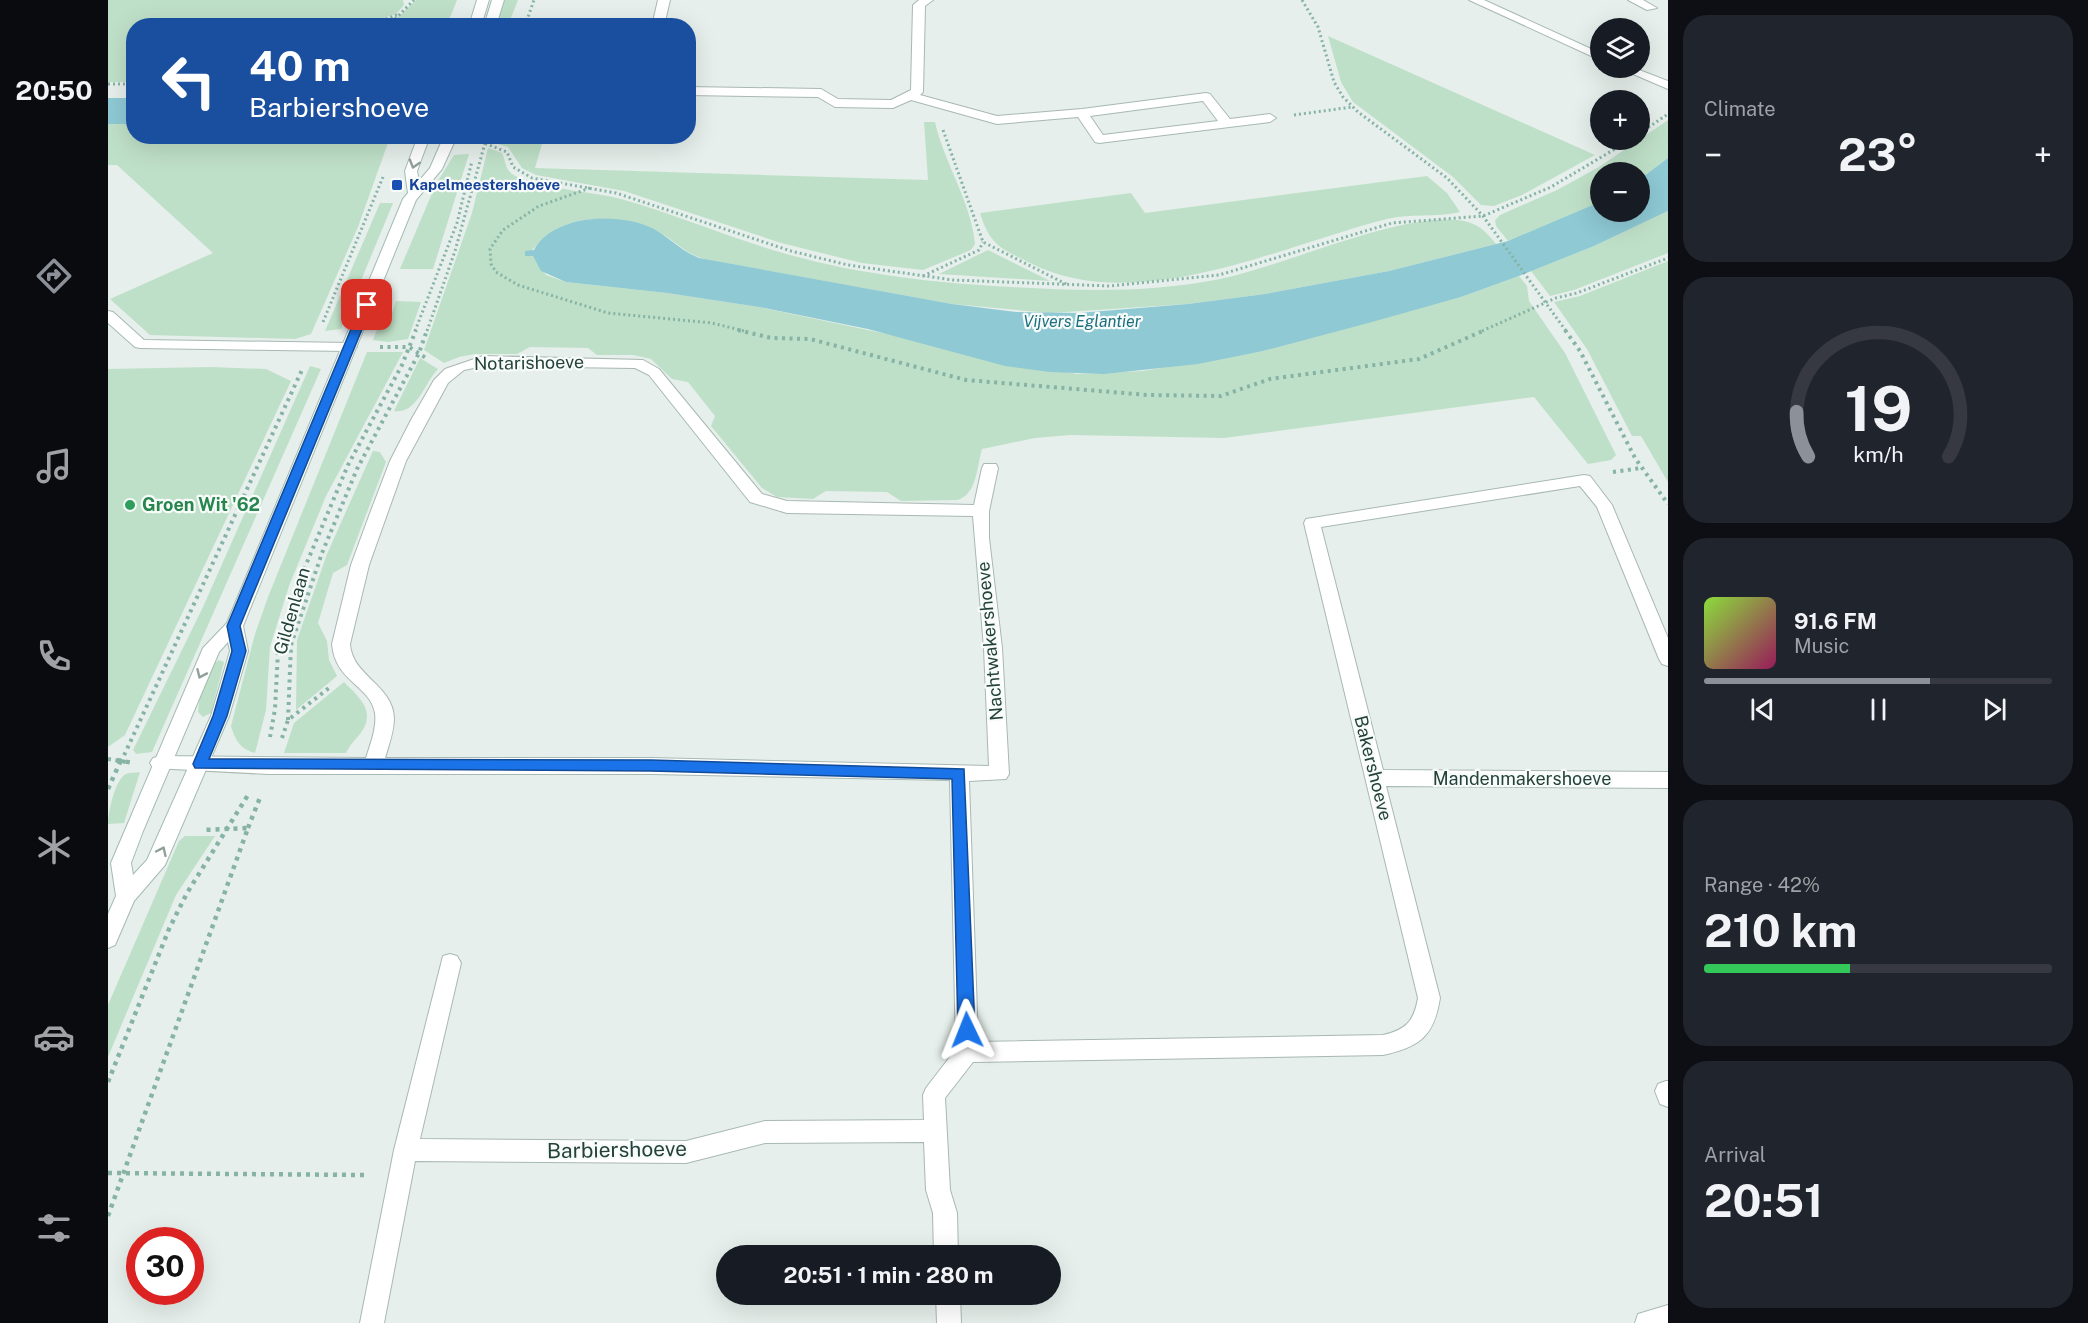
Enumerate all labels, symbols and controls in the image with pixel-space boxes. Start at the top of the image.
map controls [1590,18,1650,222]
button: layers [1590,18,1650,78]
text: 40 m [249,41,351,90]
icon: left [150,42,228,120]
text: 20:50 [15,74,93,106]
button: + [1590,90,1650,150]
text: Barbiershoeve [249,91,429,123]
text: Climate [1704,97,1776,121]
text: 23° [1838,128,1918,181]
text: − [1704,136,1722,174]
text: + [2034,136,2052,174]
one-way arrow [409,158,421,168]
button: − [1590,162,1650,222]
place label: Kapelmeestershoeve [409,176,560,193]
marker: Kapelmeestershoeve [390,178,404,192]
icon: directions [33,255,75,297]
pin [341,279,392,330]
icon: arrive [350,288,383,321]
water label: Vijvers Eglantier [1023,312,1142,331]
street label: Notarishoeve [474,351,584,374]
text: 19 [1844,372,1912,445]
text: km/h [1853,442,1903,467]
icon: music [33,445,75,487]
place label: Groen Wit '62 [142,494,260,515]
marker: Groen Wit '62 [123,498,137,512]
street label: Nachtwakershoeve [972,561,1007,721]
street label: Gildenlaan [269,565,314,657]
text: 91.6 FM [1794,608,1877,634]
text: Music [1794,634,1849,658]
icon: phone [33,635,75,677]
one-way arrow [196,667,208,678]
icon: previous [1746,693,1779,726]
icon: pause [1862,693,1895,726]
icon: next [1978,693,2011,726]
street label: Bakershoeve [1350,713,1397,823]
street label: Mandenmakershoeve [1433,768,1611,789]
icon: climate [33,826,75,868]
one-way arrow [154,846,166,857]
text: Range · 42% [1704,873,1820,897]
text: 210 km [1704,904,1857,957]
position arrow [935,998,999,1062]
icon: car [33,1016,75,1058]
street label: Barbiershoeve [547,1136,687,1163]
text: Arrival [1704,1143,1766,1167]
text: 20:51 [1704,1174,1823,1227]
icon: filters [33,1207,75,1249]
speed limit sign: 30 [126,1227,204,1305]
text: 20:51 · 1 min · 280 m [783,1262,994,1288]

